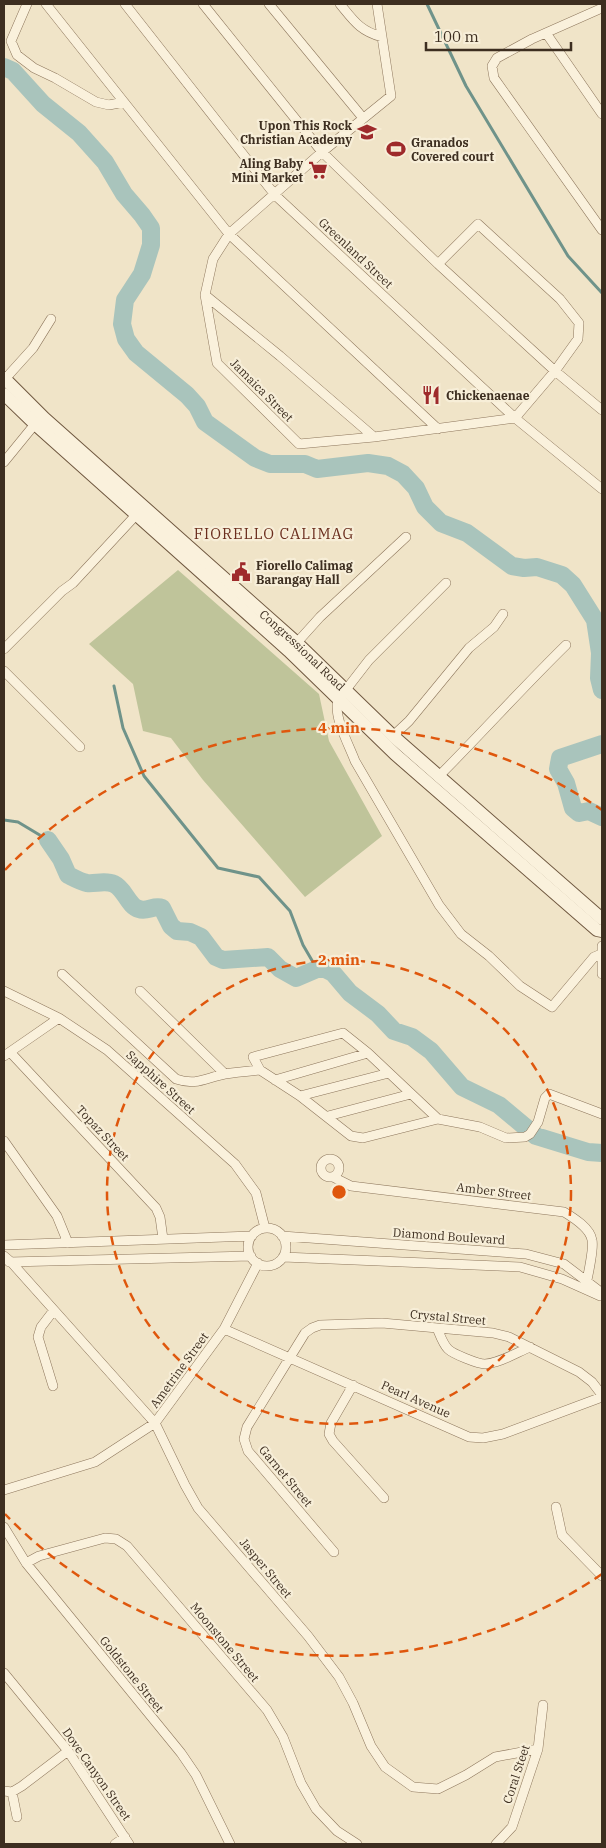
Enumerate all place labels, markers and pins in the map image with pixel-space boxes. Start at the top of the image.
place label: Upon This Rock Christian Academy [240,118,353,147]
school or university icon: Upon This Rock Christian Academy [356,121,378,143]
place label: Granados Covered court [411,135,494,164]
sports icon: Granados Covered court [385,138,407,160]
place label: Aling Baby Mini Market [231,156,304,185]
supermarket icon: Aling Baby Mini Market [307,159,329,181]
restaurant icon: Chickenaenae [420,384,442,406]
place label: Chickenaenae [446,388,530,403]
place label: Fiorello Calimag Barangay Hall [256,558,353,587]
public building icon: Fiorello Calimag Barangay Hall [230,561,252,583]
centre of rings [330,1183,348,1201]

